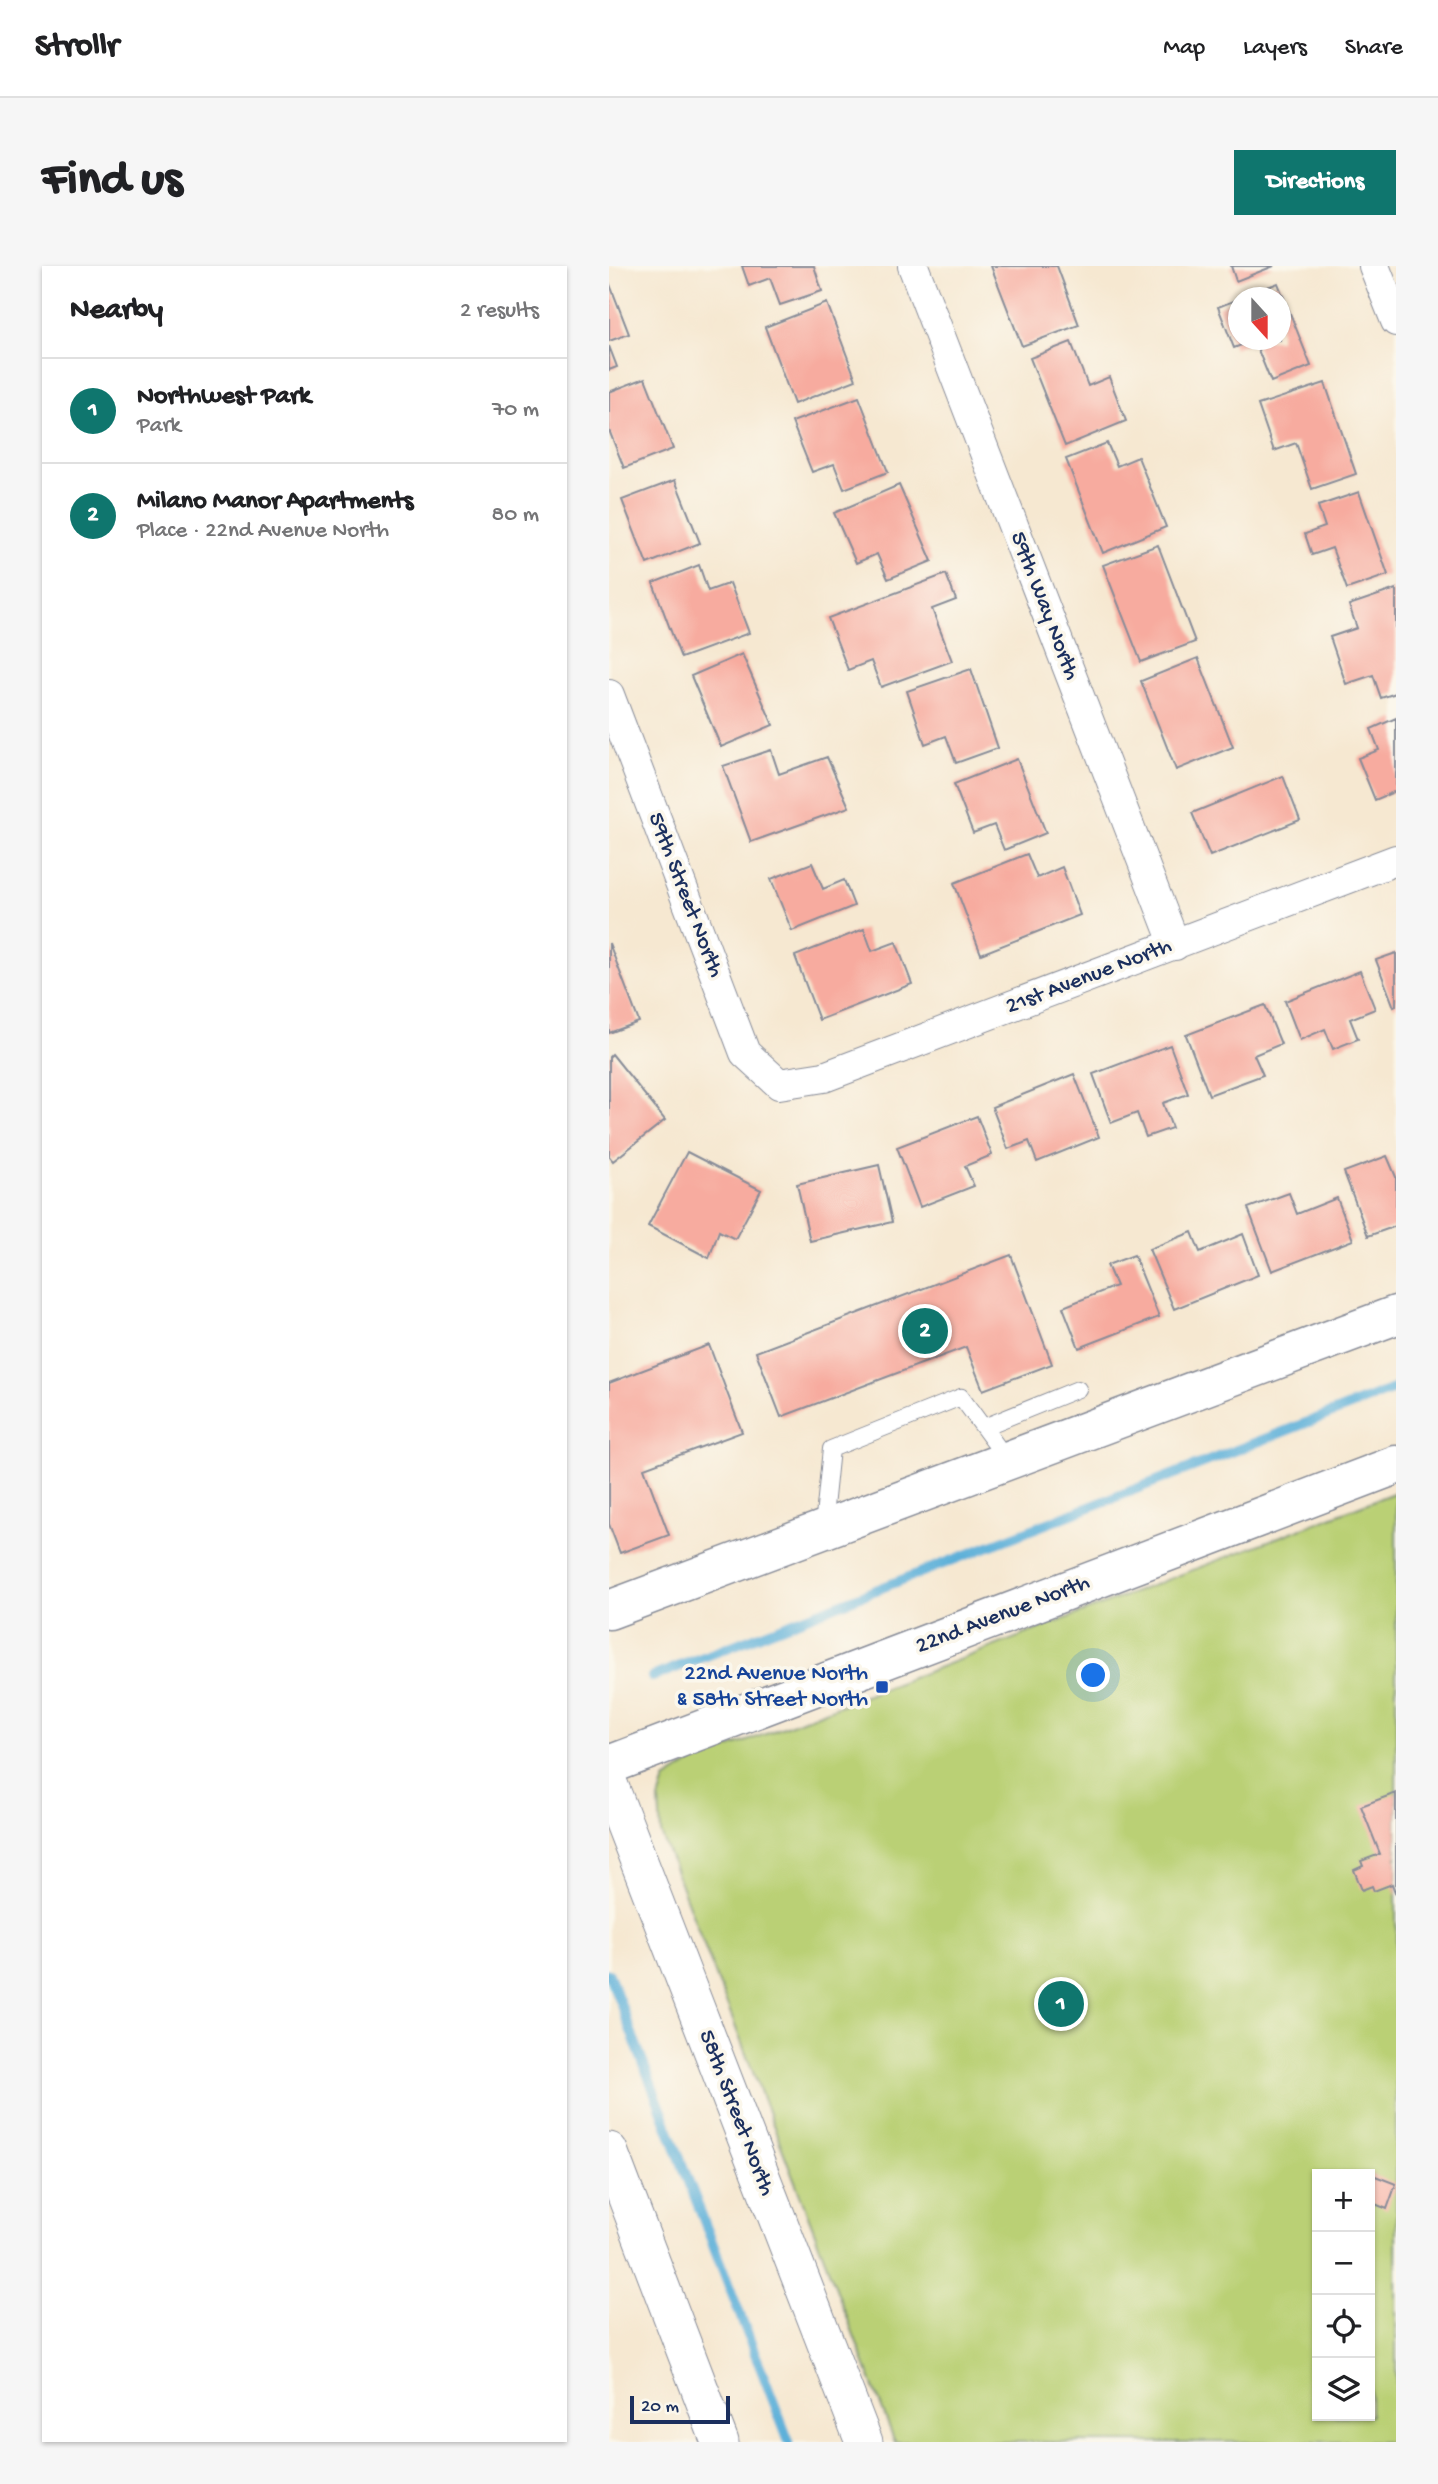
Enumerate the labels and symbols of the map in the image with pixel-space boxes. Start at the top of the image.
north arrow [1228,287,1291,350]
street label: 59th Way North [1003,528,1085,684]
street label: 59th Street North [641,809,729,981]
street label: 21st Avenue North [1002,933,1176,1021]
pin: 2 [902,1305,948,1357]
street label: 22nd Avenue North [912,1569,1094,1661]
your location [1076,1658,1110,1692]
place label: 22nd Avenue North & 58th Street North [676,1661,868,1714]
marker: 22nd Avenue North & 58th Street North [874,1679,890,1695]
pin: 1 [1038,1978,1084,2030]
street label: 58th Street North [692,2026,780,2200]
scale bar [630,2393,730,2425]

